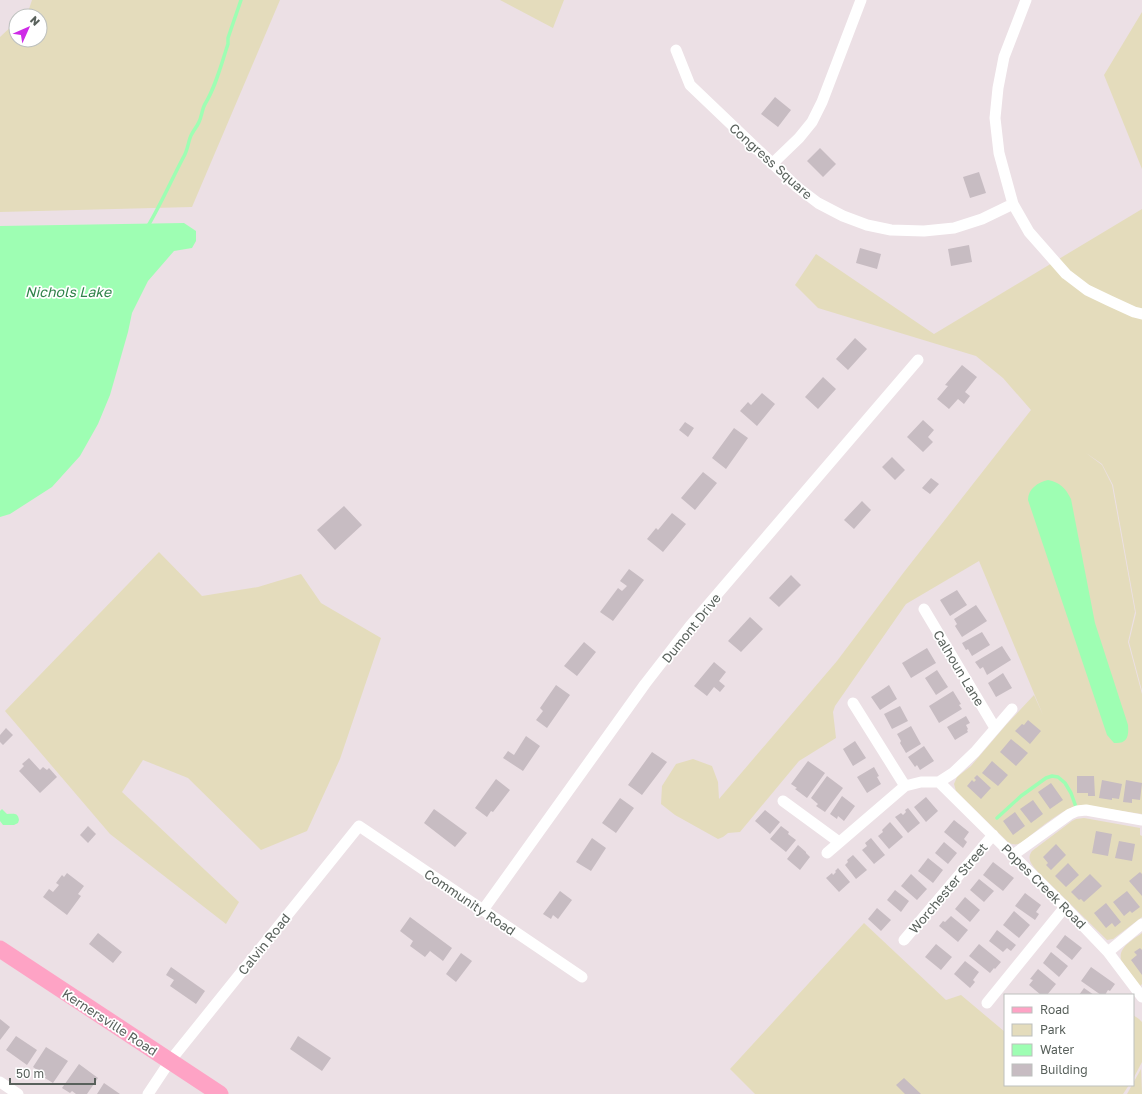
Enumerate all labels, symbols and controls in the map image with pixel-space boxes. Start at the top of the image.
north arrow [8,8,48,48]
text: N [28,13,43,28]
street label: Congress Square [726,120,816,202]
water label: Nichols Lake [25,283,112,300]
street label: Dumont Drive [658,590,724,666]
street label: Calhoun Lane [930,627,988,709]
street label: Worchester Street [905,839,991,937]
street label: Popes Creek Road [998,840,1090,932]
street label: Community Road [421,865,519,939]
street label: Calvin Road [235,910,293,978]
street label: Kernersville Road [59,985,161,1059]
legend [1004,994,1134,1086]
text: Road [1040,1002,1069,1017]
text: Park [1040,1022,1066,1037]
text: Water [1040,1042,1074,1057]
scale bar [10,1060,95,1086]
text: Building [1040,1062,1088,1077]
text: 50 m [16,1066,44,1081]

